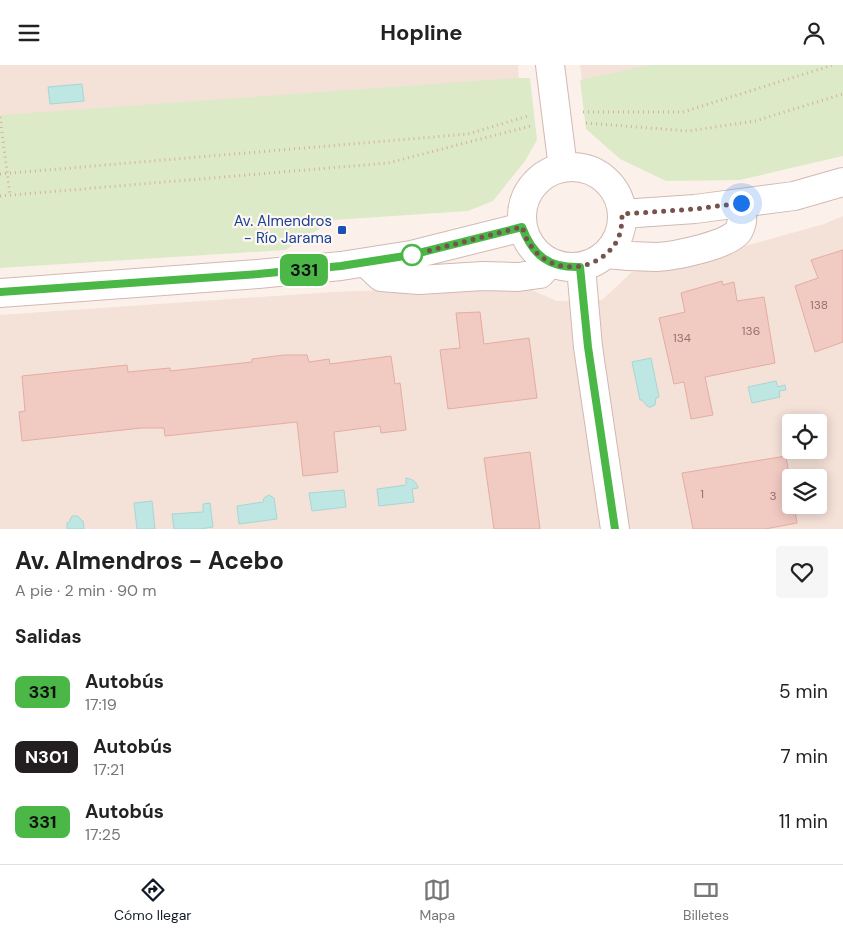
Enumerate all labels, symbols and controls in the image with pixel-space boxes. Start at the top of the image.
text: Hopline [380,18,463,47]
icon: menu [15,19,43,47]
icon: person [800,19,828,47]
your location [729,191,754,216]
place label: Av. Almendros - Río Jarama [234,211,332,248]
marker: Av. Almendros - Río Jarama [336,224,348,236]
unlabelled marker [401,244,423,266]
line badge: 331 [275,254,333,286]
text: 331 [290,258,318,282]
house number: 138 [810,297,828,313]
house number: 136 [742,323,760,339]
house number: 134 [673,330,691,346]
map controls [782,414,827,514]
button: locate [782,414,827,459]
button: layers [782,469,827,514]
house number: 1 [700,486,704,502]
house number: 3 [769,488,777,504]
text: Av. Almendros - Acebo [15,545,284,576]
button: heart [776,546,828,598]
text: A pie · 2 min · 90 m [15,580,156,601]
text: Salidas [15,624,82,649]
text: Autobús [85,669,164,694]
text: 5 min [779,679,828,704]
text: 331 [28,680,57,704]
text: 17:19 [85,694,117,715]
text: Autobús [93,734,172,759]
text: 7 min [780,744,828,769]
text: N301 [25,745,68,769]
text: 17:21 [93,759,124,780]
text: Autobús [85,799,164,824]
text: 11 min [779,809,828,834]
text: 331 [28,810,57,834]
text: 17:25 [85,824,121,845]
tab: Cómo llegar [114,876,192,924]
tab: Mapa [419,876,455,924]
tab: Billetes [683,876,729,924]

